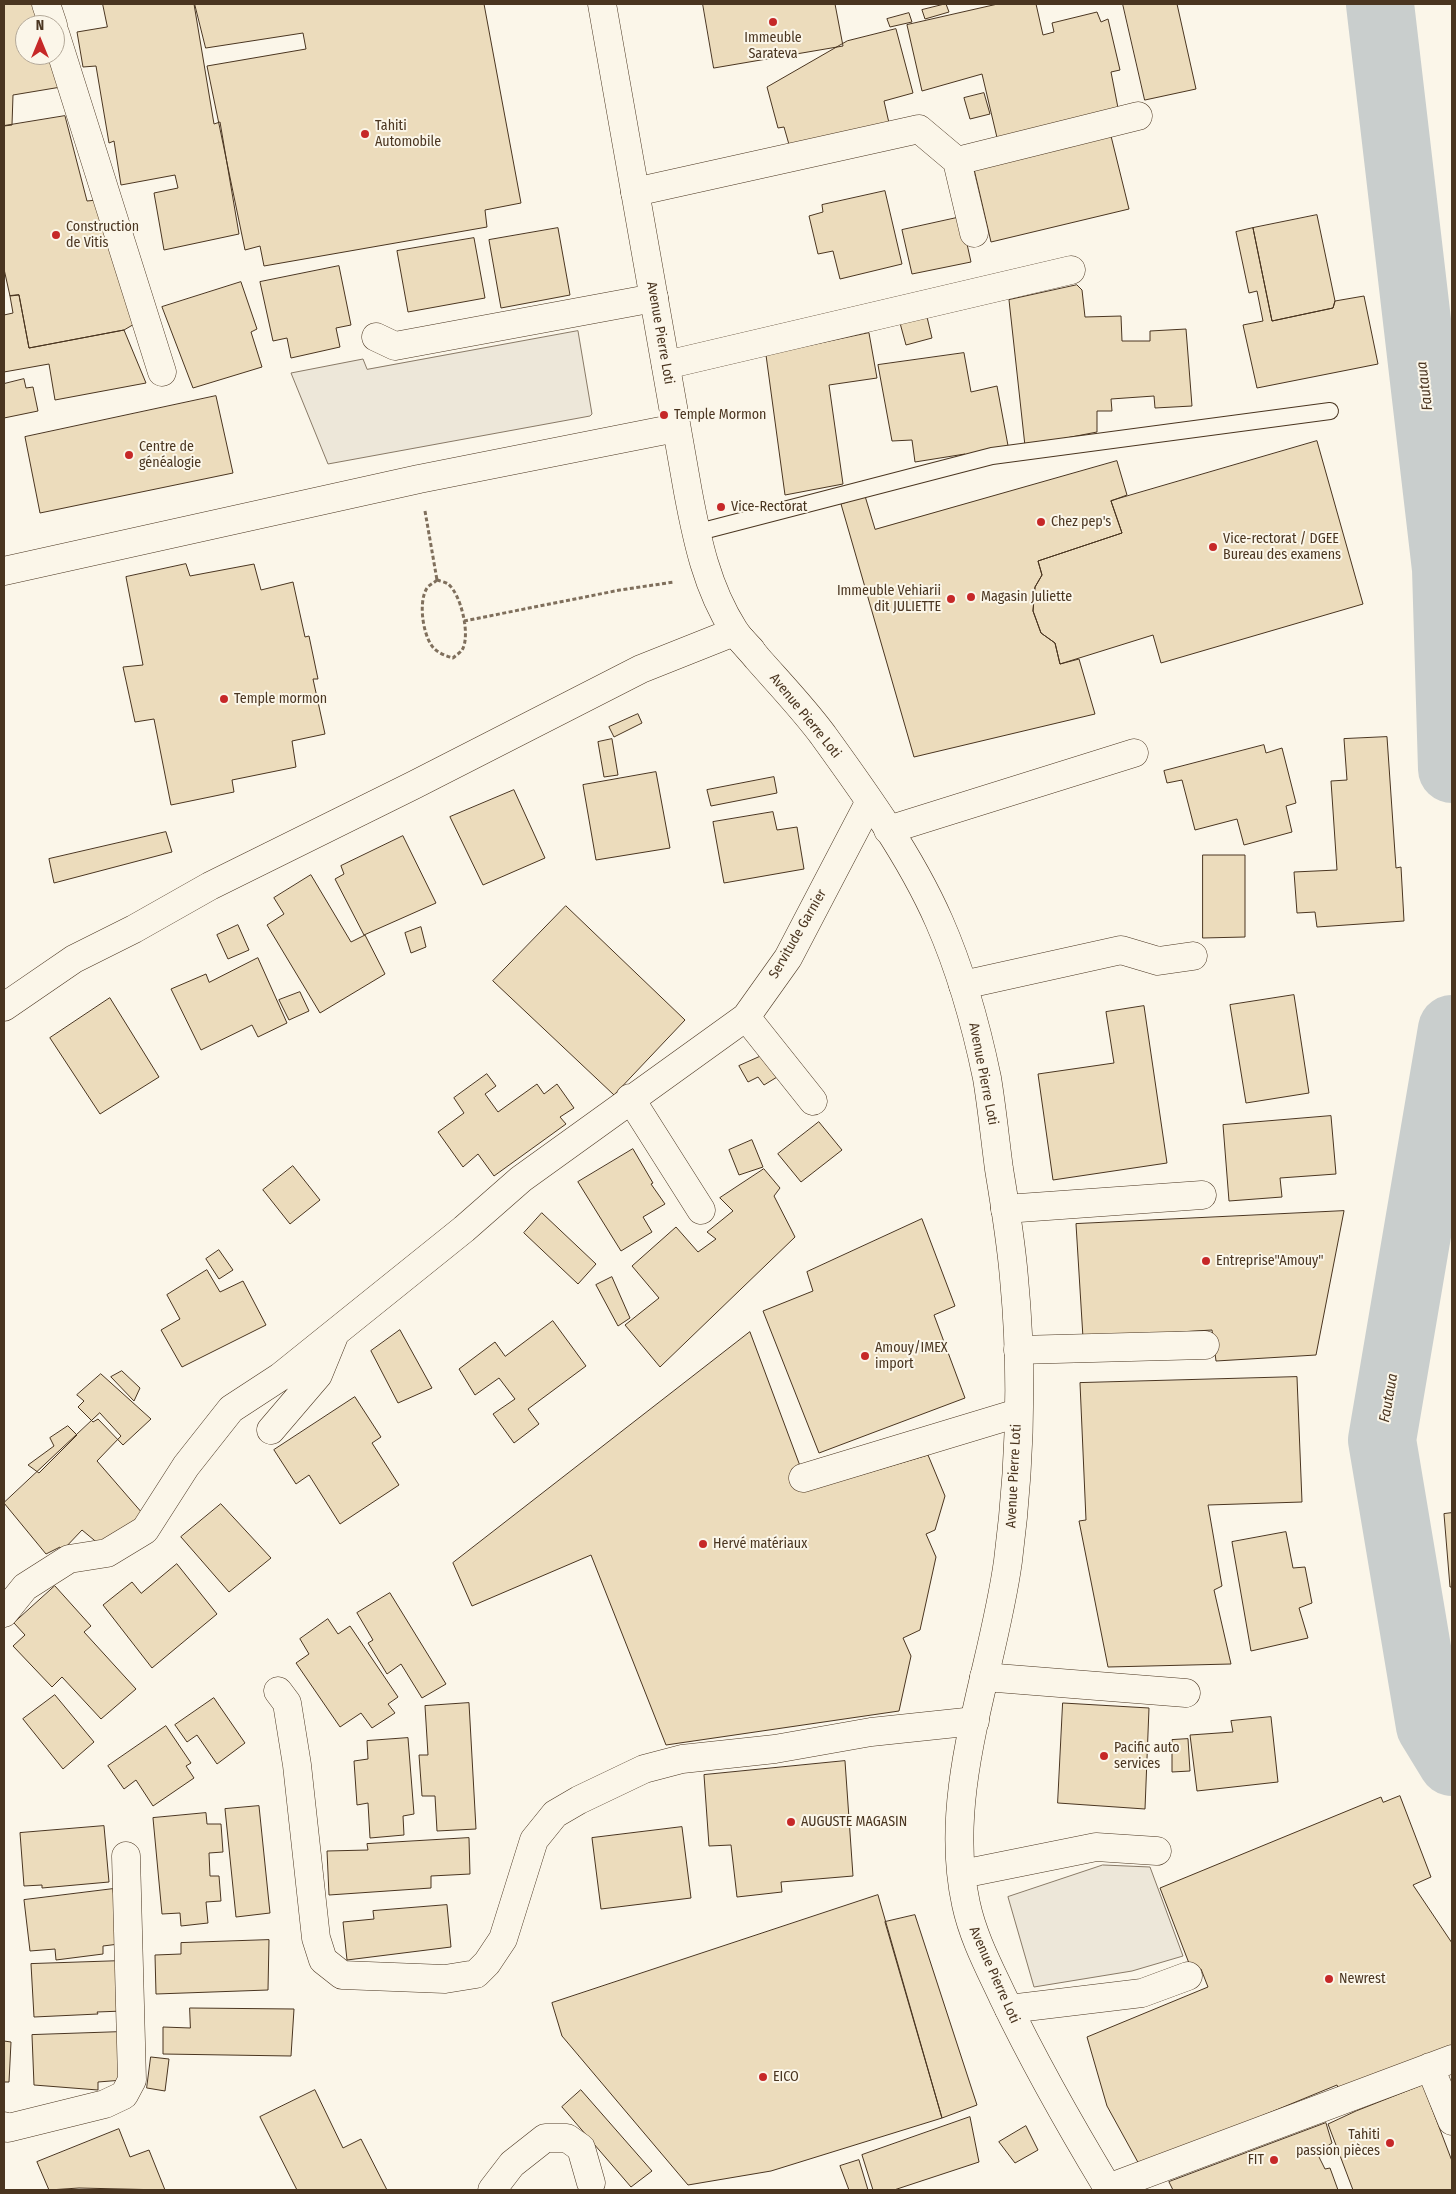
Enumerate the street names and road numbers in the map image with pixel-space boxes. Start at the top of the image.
street label: Avenue Pierre Loti [643,280,677,386]
street label: Avenue Pierre Loti [766,670,844,762]
street label: Servitude Garnier [766,886,830,982]
street label: Avenue Pierre Loti [965,1021,1001,1127]
street label: Avenue Pierre Loti [1003,1424,1025,1528]
street label: Avenue Pierre Loti [965,1924,1023,2026]

